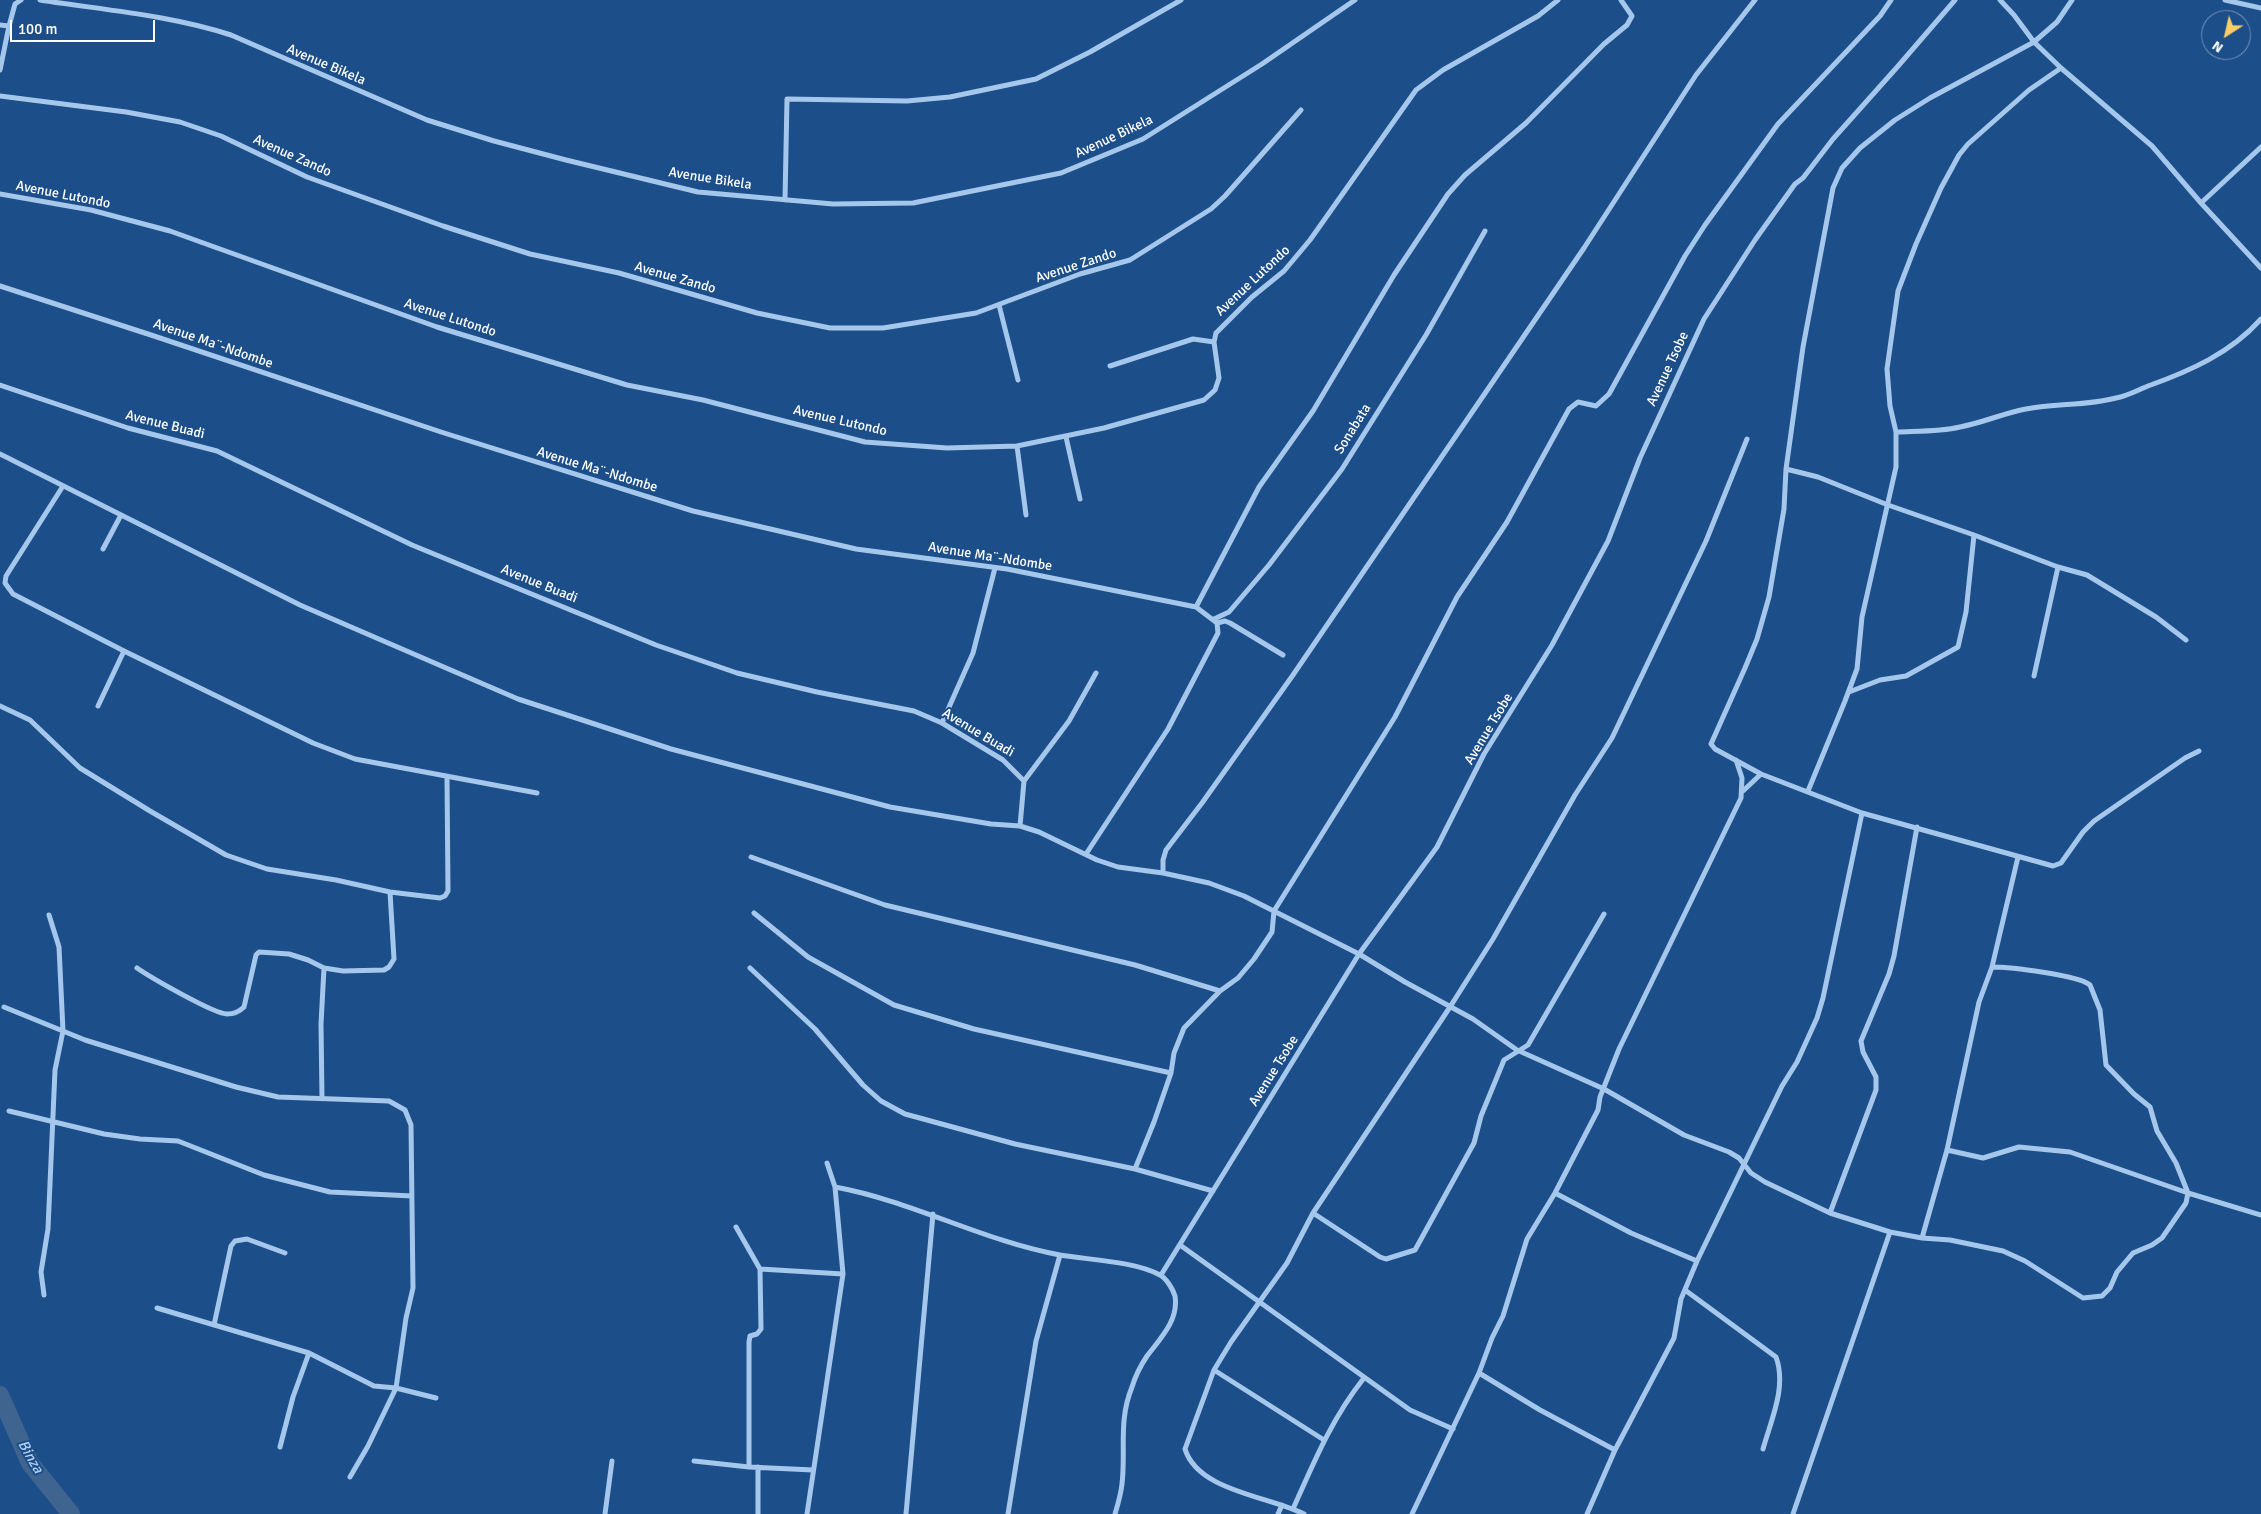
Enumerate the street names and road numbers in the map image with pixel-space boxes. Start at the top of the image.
street label: Avenue Bikela [284,41,368,89]
street label: Avenue Bikela [1072,112,1156,162]
street label: Avenue Zando [250,131,334,181]
street label: Avenue Bikela [667,164,753,194]
street label: Avenue Lutondo [14,178,112,212]
street label: Avenue Lutondo [1212,242,1294,320]
street label: Avenue Zando [1033,245,1119,287]
street label: Avenue Zando [632,258,718,298]
street label: Avenue Lutondo [402,295,498,341]
street label: Avenue Ma¨-Ndombe [151,316,275,372]
street label: Avenue Tsobe [1643,329,1693,409]
street label: Sonabata [1331,401,1375,457]
street label: Avenue Lutondo [791,402,889,440]
street label: Avenue Buadi [124,407,206,443]
street label: Avenue Ma¨-Ndombe [535,444,659,496]
street label: Avenue Ma¨-Ndombe [927,539,1053,575]
street label: Avenue Buadi [498,561,580,607]
street label: Avenue Tsobe [1461,690,1517,768]
street label: Avenue Buadi [939,705,1017,761]
street label: Avenue Tsobe [1246,1032,1302,1110]

